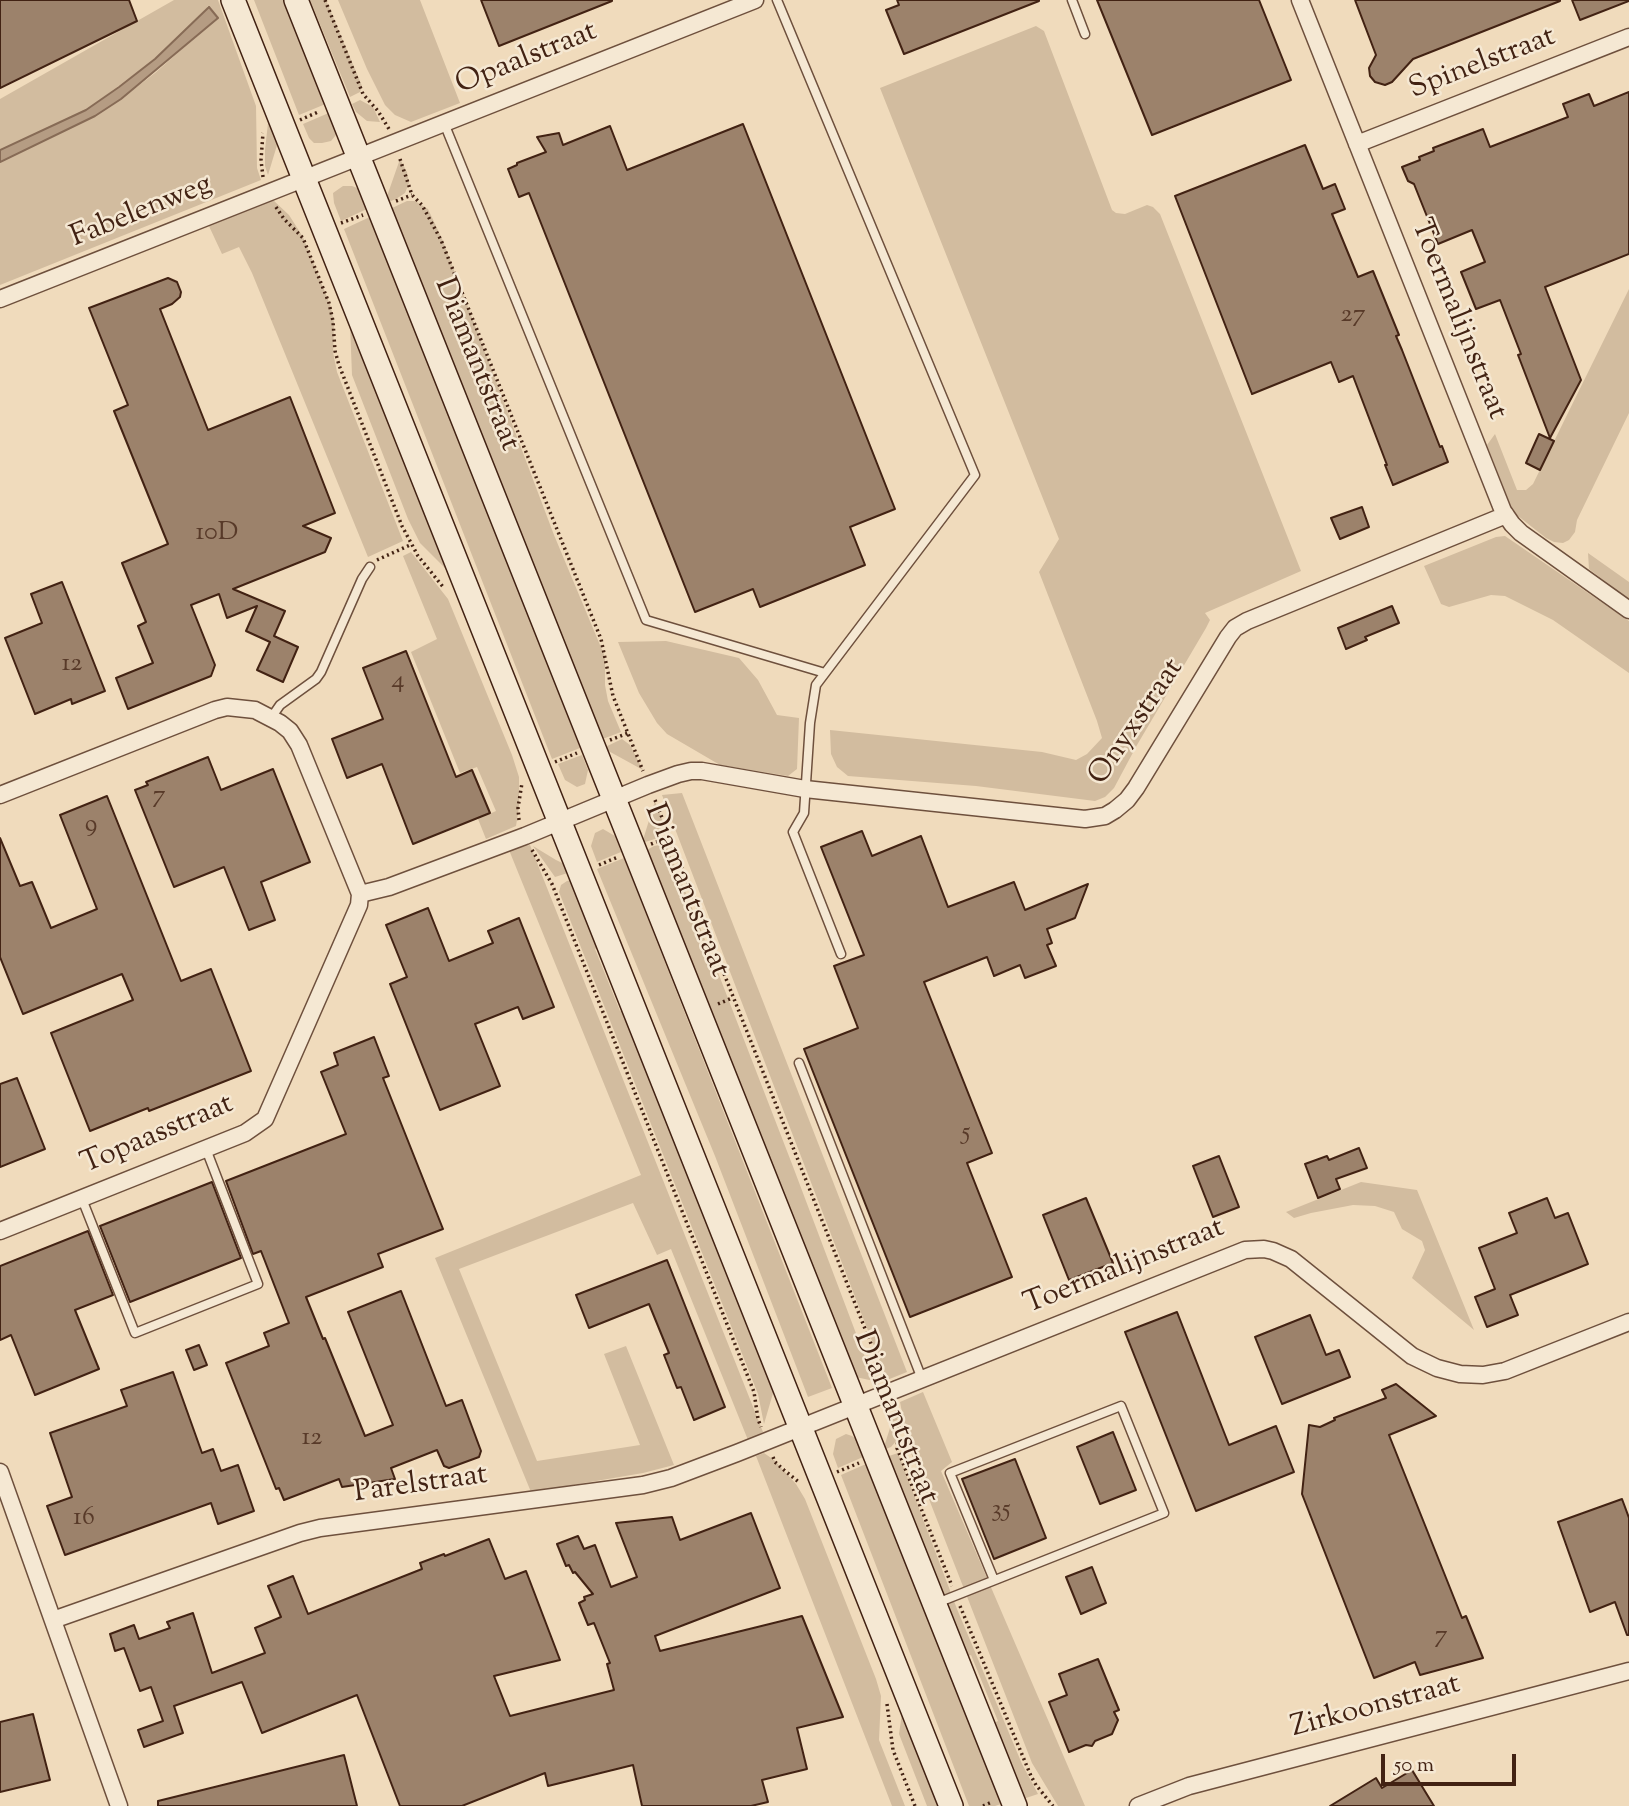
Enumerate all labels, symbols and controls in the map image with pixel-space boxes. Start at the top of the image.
street label: Opaalstraat [451,15,603,105]
street label: Spinelstraat [1405,21,1561,109]
street label: Fabelenweg [66,168,218,258]
street label: Toermalijnstraat [1400,215,1514,425]
street label: Diamantstraat [424,273,526,457]
house number: 27 [1340,301,1366,333]
house number: 10D [196,519,238,551]
house number: 12 [61,650,83,682]
street label: Onyxstraat [1083,653,1193,793]
house number: 4 [391,667,405,699]
house number: 7 [152,782,166,814]
street label: Diamantstraat [634,799,736,983]
house number: 9 [85,811,97,843]
street label: Topaasstraat [77,1088,239,1184]
house number: 5 [962,1119,970,1151]
street label: Toermalijnstraat [1020,1211,1230,1325]
street label: Diamantstraat [843,1326,945,1510]
house number: 12 [301,1424,323,1456]
street label: Parelstraat [352,1459,490,1513]
house number: 35 [991,1496,1011,1528]
house number: 16 [73,1504,95,1536]
house number: 7 [1434,1622,1448,1654]
street label: Zirkoonstraat [1287,1668,1465,1748]
scale bar [1384,1740,1519,1784]
text: 50 m [1394,1751,1434,1781]

